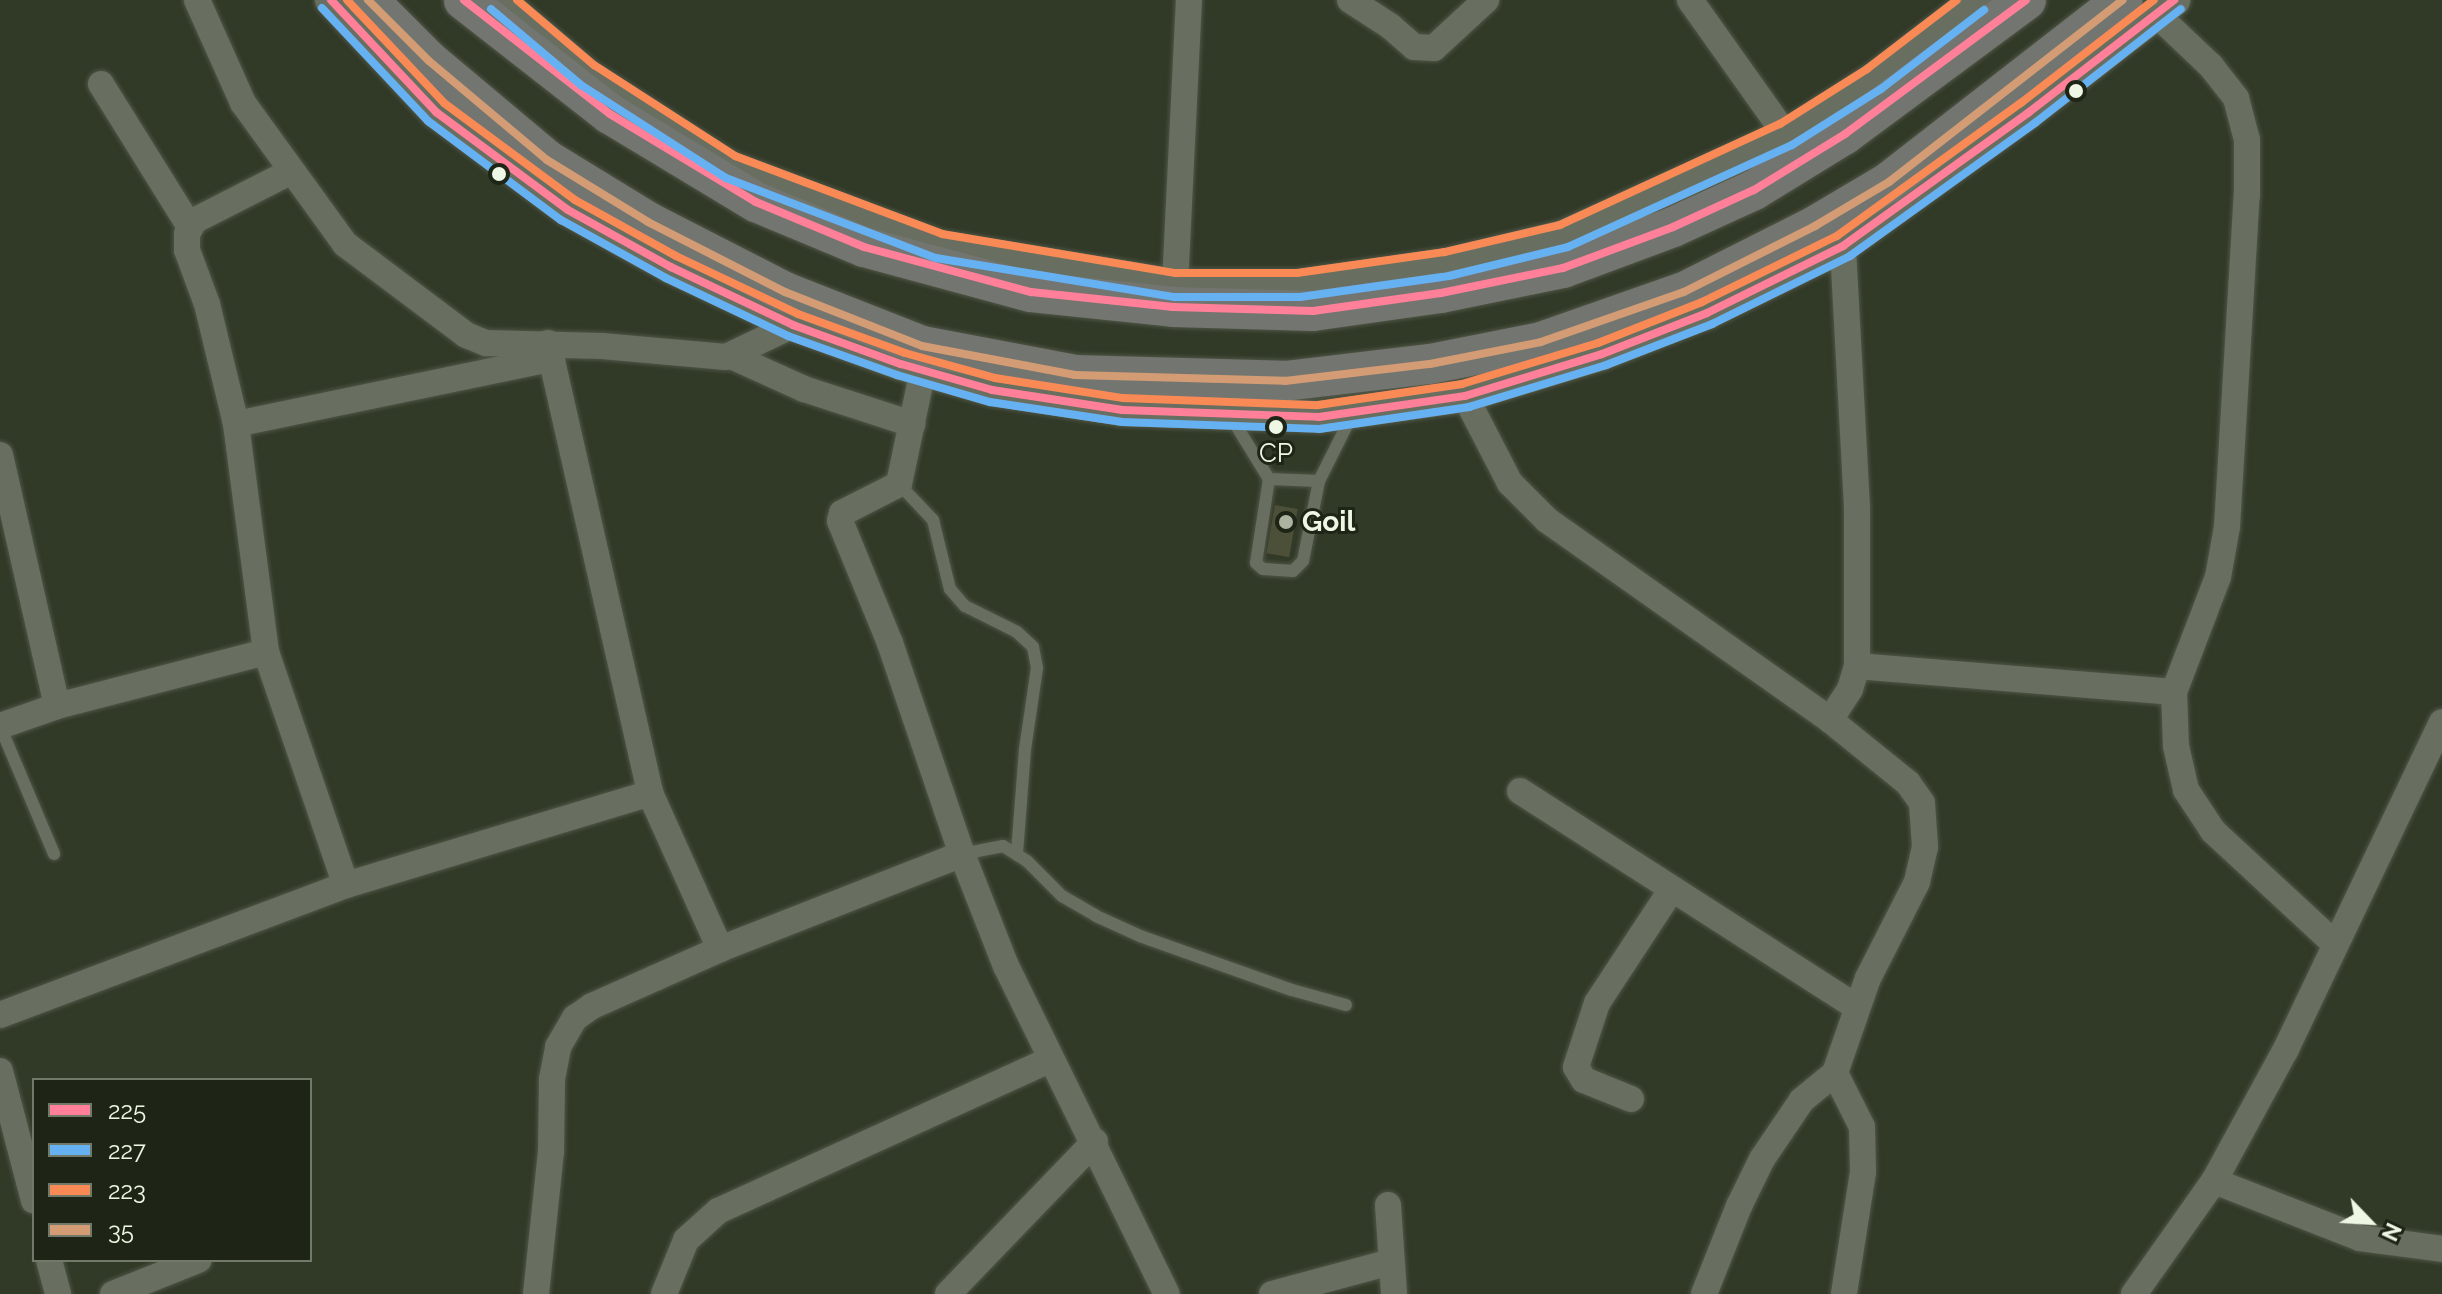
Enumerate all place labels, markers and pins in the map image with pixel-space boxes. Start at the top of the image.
unlabelled marker [2068,83,2084,99]
unlabelled marker [491,166,507,182]
marker: CP [1268,419,1284,435]
place label: CP [1259,438,1293,470]
place label: Goil [1302,505,1355,539]
marker: Goil [1277,513,1295,531]

